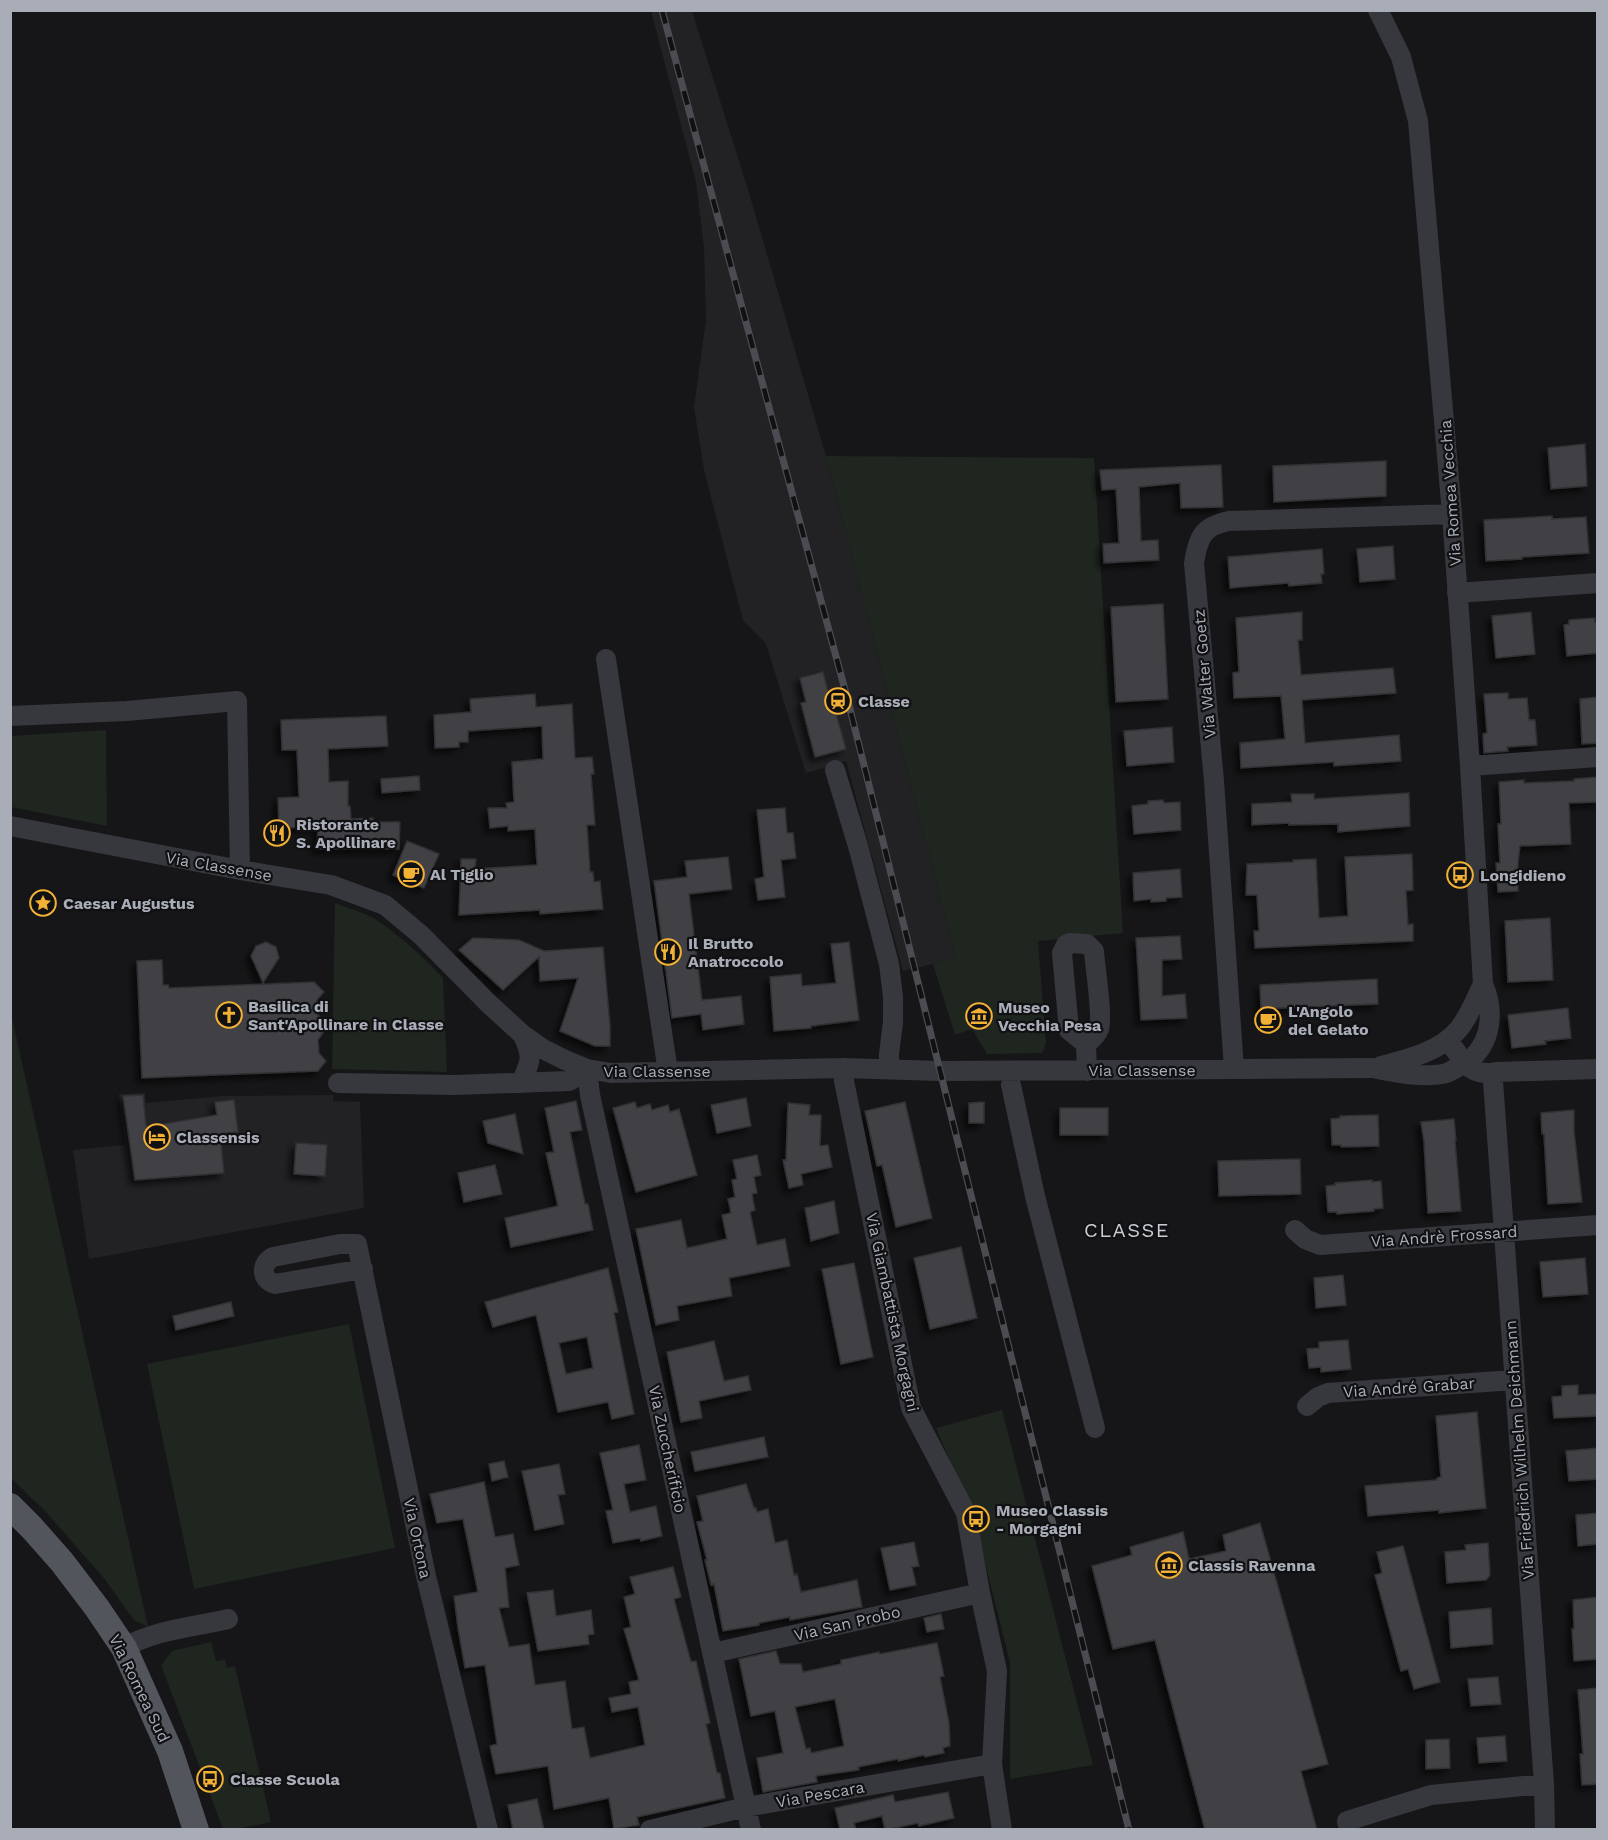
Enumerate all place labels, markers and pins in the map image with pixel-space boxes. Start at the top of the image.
station icon: Classe [823,686,853,716]
place label: Classe [858,692,910,711]
place label: Ristorante S. Apollinare [296,815,396,852]
restaurant icon: Ristorante S. Apollinare [262,818,292,848]
cafe icon: Al Tiglio [396,859,426,889]
bus stop icon: Longidieno [1445,860,1475,890]
place label: Al Tiglio [430,865,494,884]
place label: Longidieno [1480,866,1567,885]
place icon: Caesar Augustus [28,888,58,918]
place label: Caesar Augustus [63,894,195,913]
place label: Il Brutto Anatroccolo [688,934,784,971]
restaurant icon: Il Brutto Anatroccolo [653,937,683,967]
place label: Basilica di Sant'Apollinare in Classe [248,997,444,1034]
place label: Museo Vecchia Pesa [998,998,1102,1035]
church icon: Basilica di Sant'Apollinare in Classe [214,1000,244,1030]
museum icon: Museo Vecchia Pesa [964,1001,994,1031]
place label: L'Angolo del Gelato [1288,1002,1369,1039]
cafe icon: L'Angolo del Gelato [1253,1005,1283,1035]
hotel icon: Classensis [142,1122,172,1152]
place label: Classensis [176,1128,260,1147]
place label: Museo Classis - Morgagni [996,1501,1109,1538]
bus stop icon: Museo Classis - Morgagni [961,1504,991,1534]
museum icon: Classis Ravenna [1154,1550,1184,1580]
place label: Classis Ravenna [1188,1556,1316,1575]
bus stop icon: Classe Scuola [195,1764,225,1794]
place label: Classe Scuola [230,1770,341,1789]

